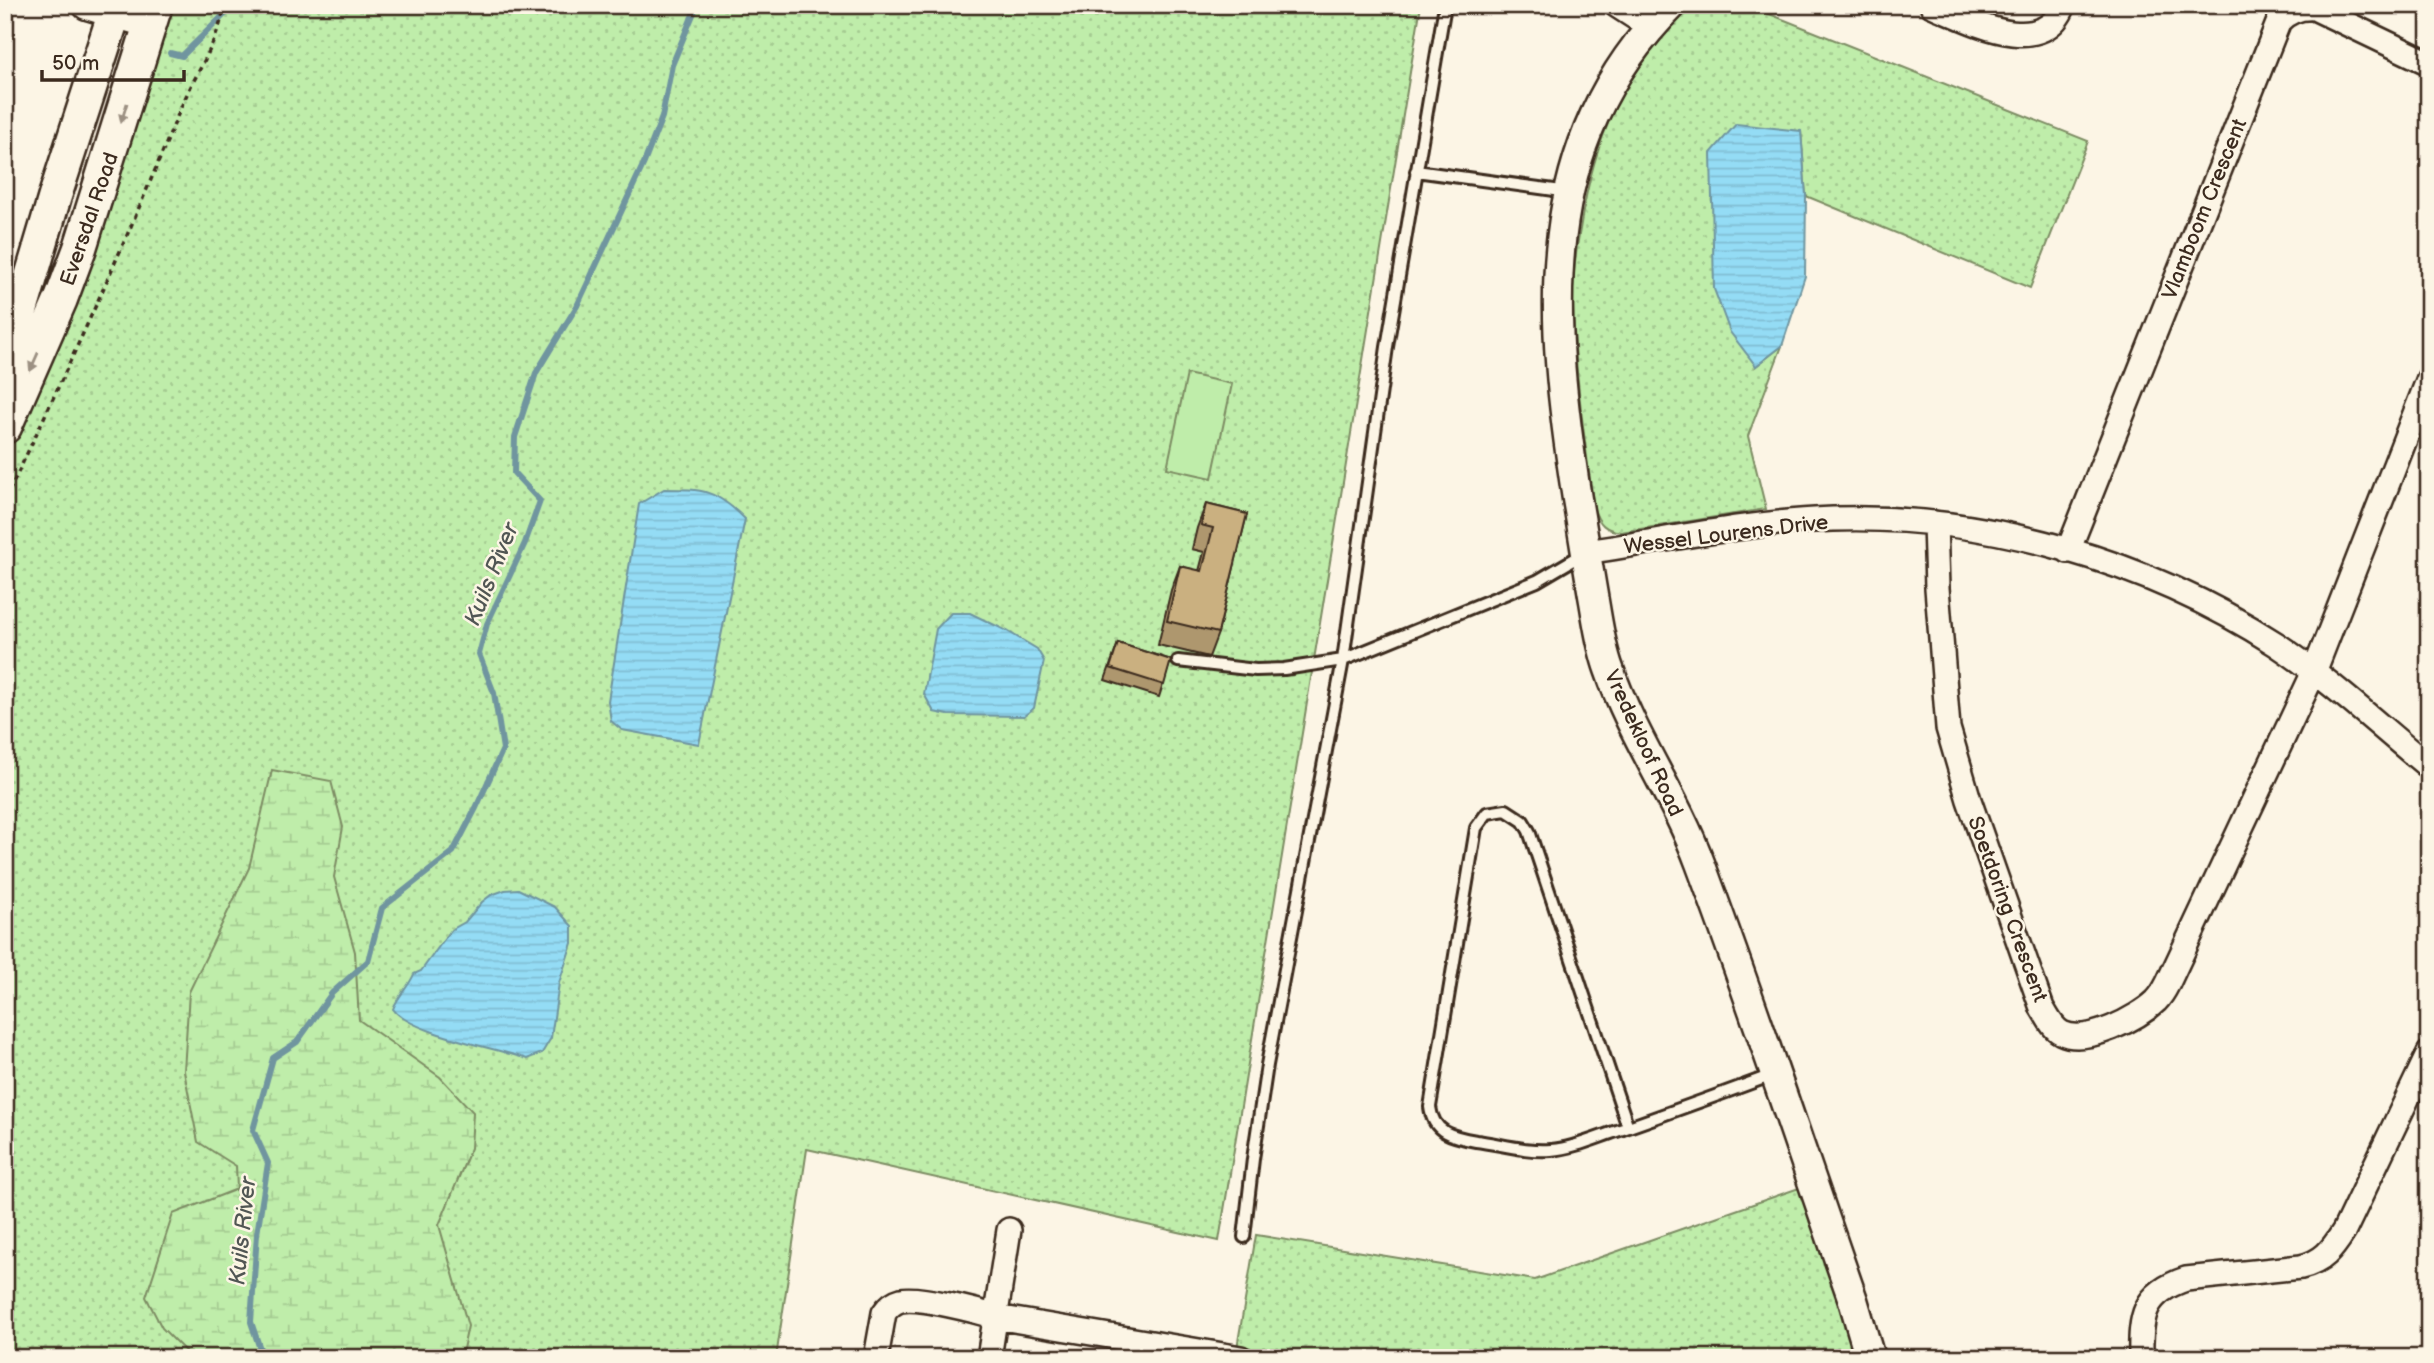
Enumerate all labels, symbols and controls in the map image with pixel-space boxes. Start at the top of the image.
scale bar [42,38,184,82]
text: 50 m [52,51,99,76]
one-way arrow [118,103,128,124]
street label: Vlamboom Crescent [2157,115,2252,303]
street label: Eversdal Road [55,149,124,289]
one-way arrow [28,351,39,372]
street label: Wessel Lourens Drive [1622,510,1830,559]
water label: Kuils River [459,517,526,630]
street label: Vredekloof Road [1599,666,1688,820]
street label: Soetdoring Crescent [1962,813,2053,1006]
water label: Kuils River [223,1174,263,1286]

